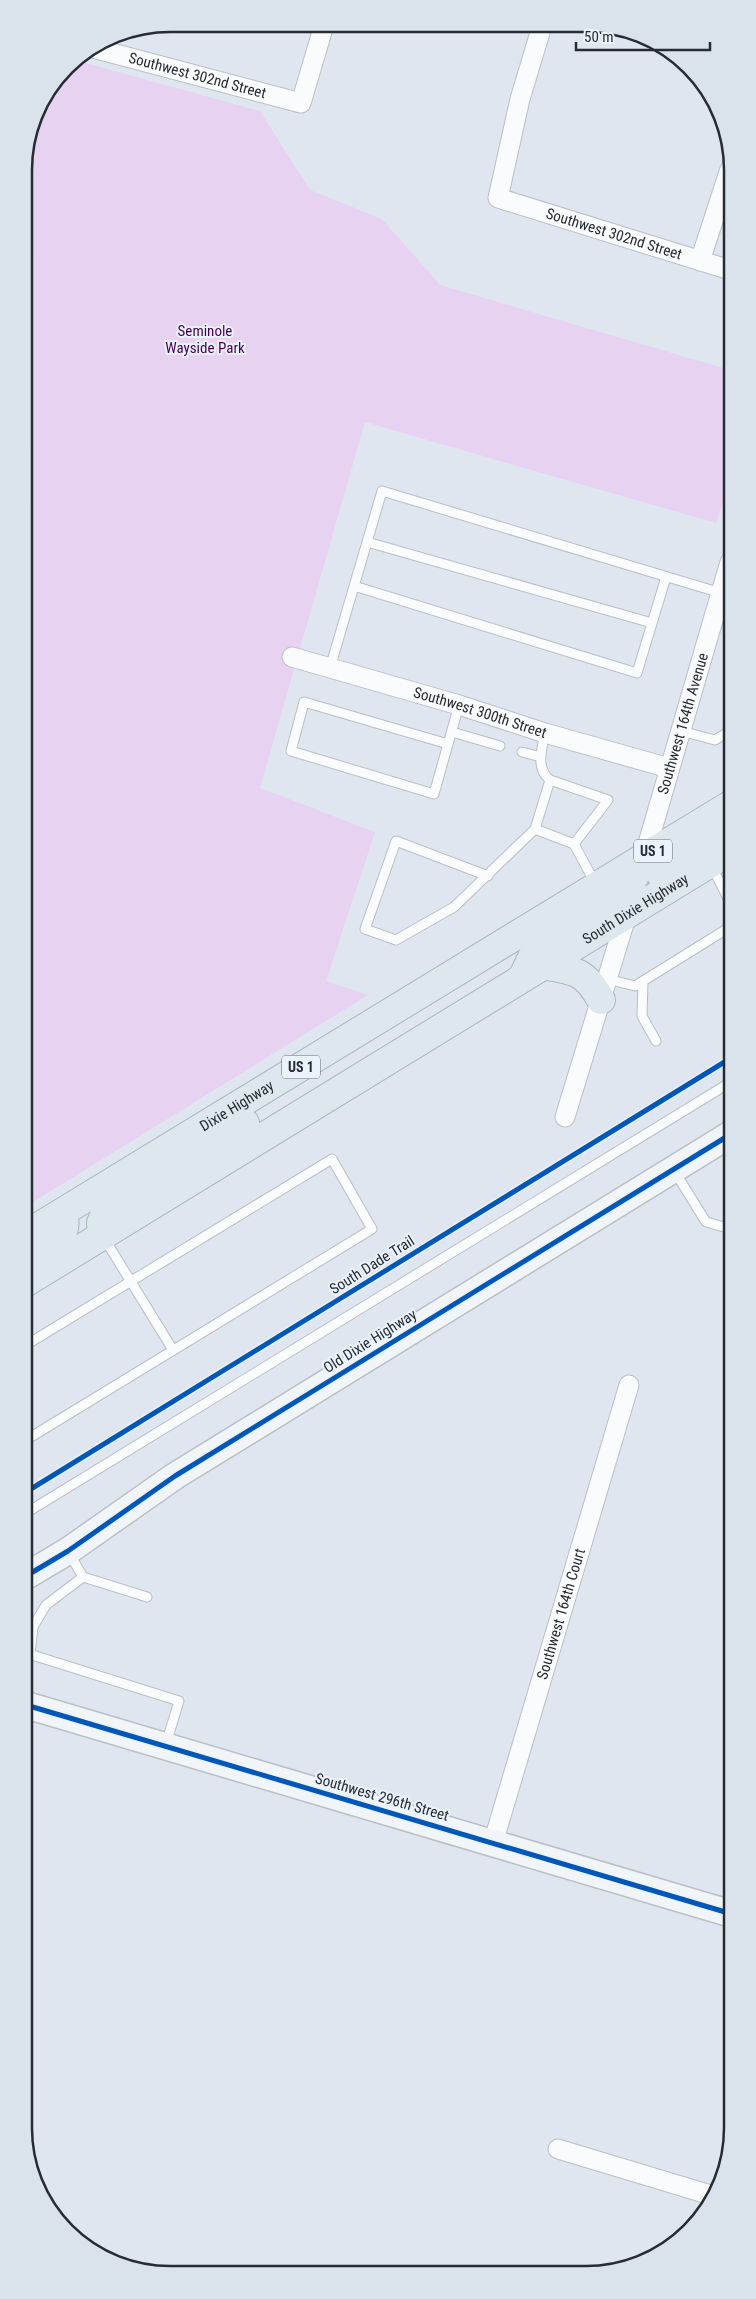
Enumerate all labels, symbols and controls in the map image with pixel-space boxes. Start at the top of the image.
scale bar [576,20,710,52]
text: 50 m [584,28,614,46]
street label: Southwest 302nd Street [127,49,268,102]
street label: Southwest 302nd Street [544,204,684,264]
park label: Seminole Wayside Park [165,322,245,357]
street label: Southwest 164th Avenue [654,651,712,796]
street label: Southwest 300th Street [411,683,549,742]
road number: US 1 [634,839,672,862]
street label: South Dixie Highway [579,870,692,948]
road number: US 1 [282,1056,320,1078]
street label: Dixie Highway [197,1077,277,1135]
street label: South Dade Trail [326,1232,418,1298]
street label: Old Dixie Highway [320,1305,420,1377]
street label: Southwest 164th Court [533,1546,589,1682]
street label: Southwest 296th Street [313,1769,451,1825]

